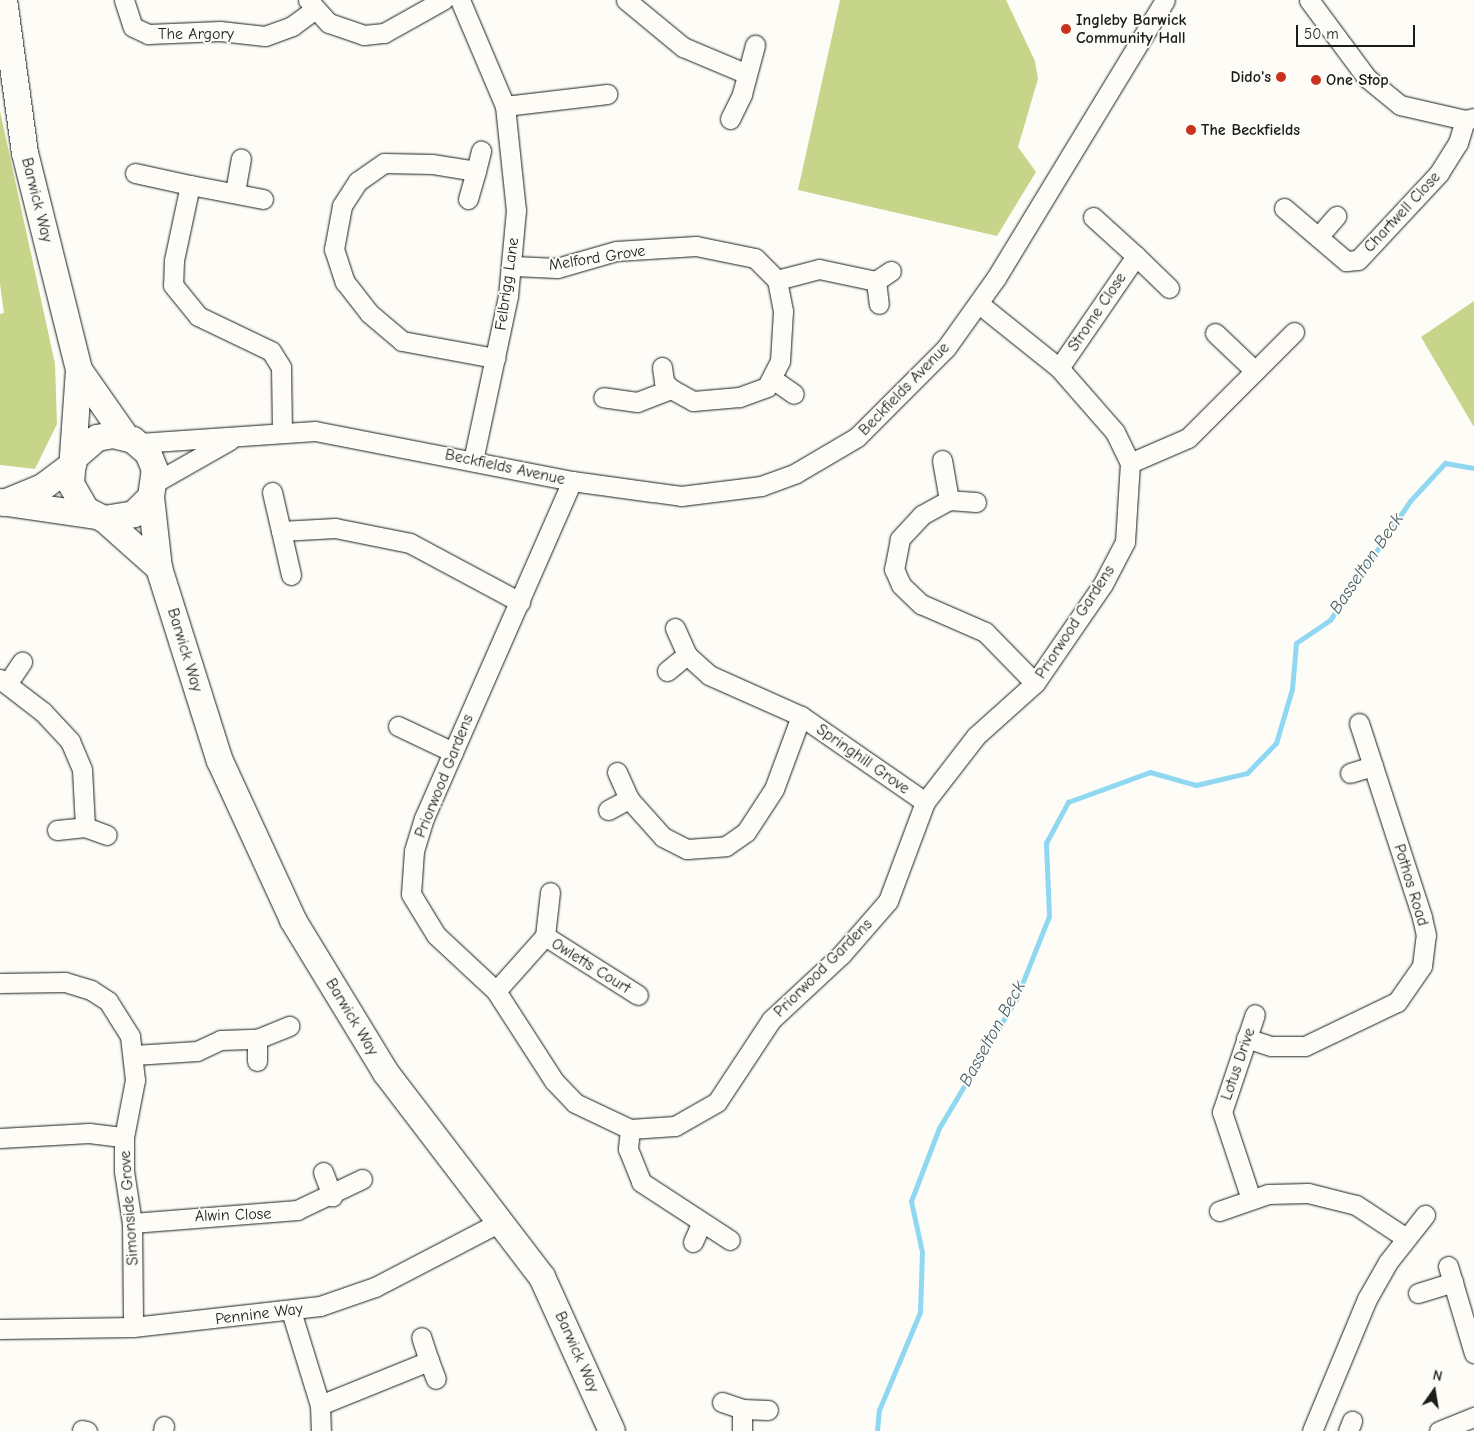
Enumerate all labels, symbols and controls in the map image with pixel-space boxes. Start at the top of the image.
place label: Ingleby Barwick Community Hall [1076,10,1186,48]
scale bar [1299,15,1418,47]
marker: Ingleby Barwick Community Hall [1060,23,1072,35]
street label: The Argory [158,24,234,44]
text: 50 m [1304,25,1339,43]
place label: Dido's [1230,67,1271,87]
place label: One Stop [1326,70,1389,90]
marker: Dido's [1275,71,1287,83]
marker: One Stop [1310,74,1322,86]
place label: The Beckfields [1201,120,1300,140]
marker: The Beckfields [1185,124,1197,136]
street label: Barwick Way [17,156,57,244]
street label: Chartwell Close [1360,168,1444,256]
street label: Felbrigg Lane [491,236,523,332]
street label: Melford Grove [547,241,647,275]
street label: Strome Close [1064,269,1130,355]
street label: Beckfields Avenue [855,338,953,440]
street label: Beckfields Avenue [443,445,567,489]
water label: Basselton Beck [1325,509,1409,619]
street label: Priorwood Gardens [1031,562,1119,682]
street label: Barwick Way [163,606,207,694]
street label: Priorwood Gardens [410,711,478,841]
street label: Springhill Grove [813,720,913,798]
street label: Pothos Road [1389,842,1433,928]
street label: Priorwood Gardens [770,915,876,1021]
street label: Owletts Court [548,934,634,998]
street label: Barwick Way [321,975,383,1059]
water label: Basselton Beck [955,978,1031,1090]
street label: Lotus Drive [1217,1025,1259,1103]
street label: Simonside Grove [115,1150,143,1266]
street label: Alwin Close [194,1204,272,1226]
street label: Pennine Way [214,1299,304,1329]
street label: Barwick Way [551,1308,603,1396]
north arrow [1409,1366,1459,1416]
text: N [1431,1367,1444,1385]

